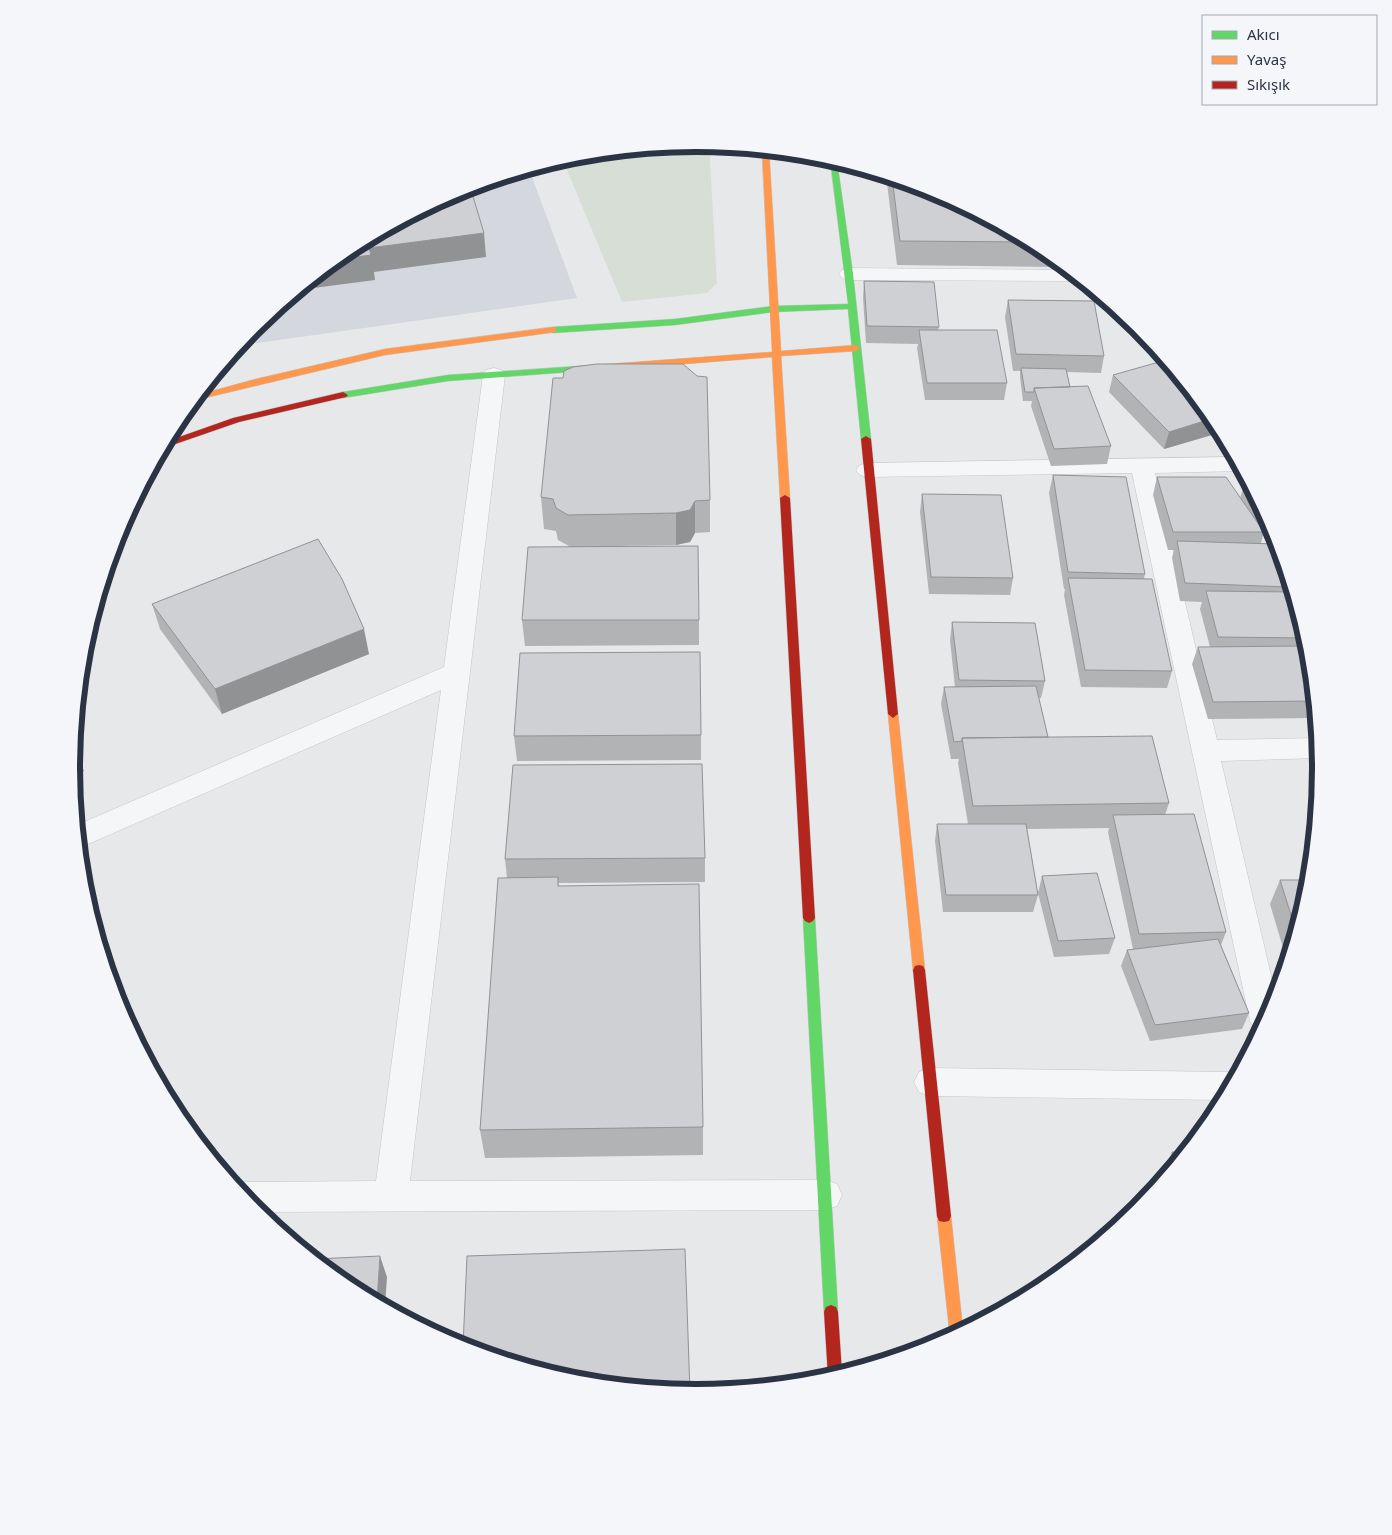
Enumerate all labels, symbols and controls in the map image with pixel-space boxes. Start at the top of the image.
legend [1202,15,1377,105]
text: Akıcı [1247,24,1280,44]
text: Yavaş [1247,49,1286,69]
text: Sıkışık [1247,74,1290,94]

